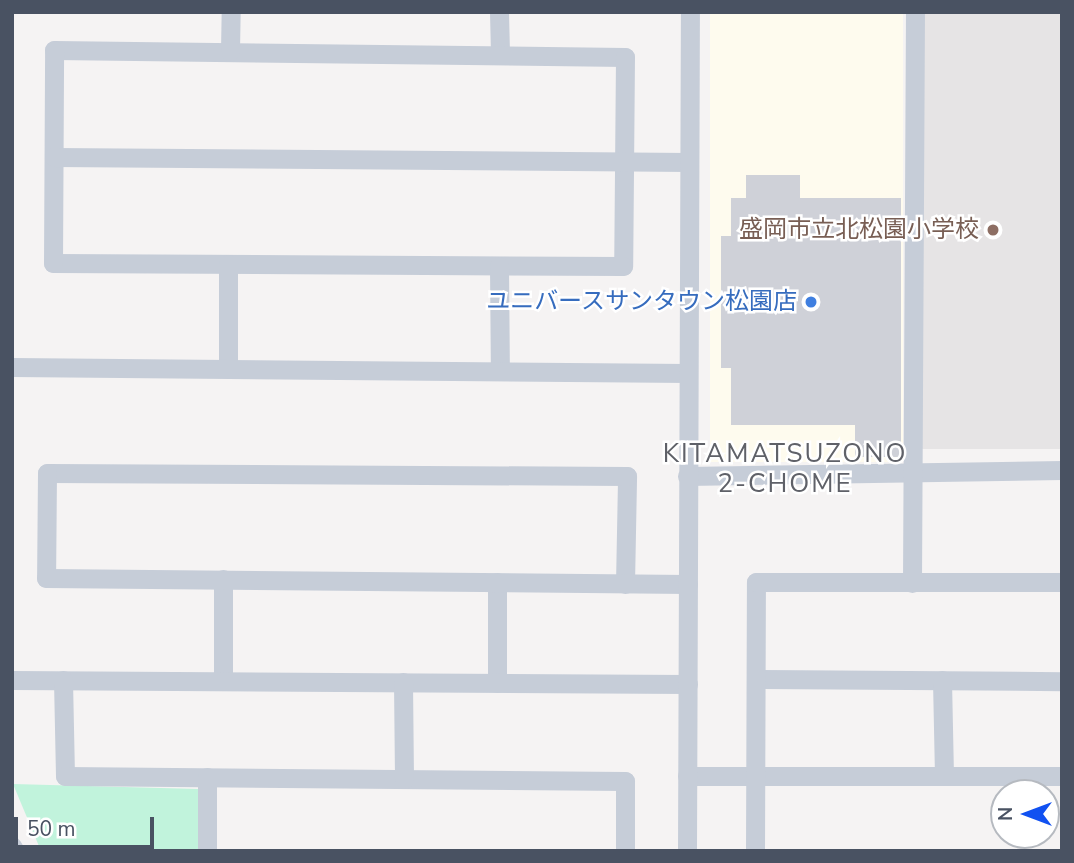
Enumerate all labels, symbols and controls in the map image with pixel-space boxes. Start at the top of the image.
place label: 盛岡市立北松園小学校 [739,216,979,244]
marker: 盛岡市立北松園小学校 [985,222,1001,238]
place label: ユニバースサンタウン松園店 [485,288,797,316]
marker: ユニバースサンタウン松園店 [803,294,819,310]
district label: KITAMATSUZONO 2-CHOME [664,438,906,500]
north arrow [990,779,1060,849]
scale bar [18,804,158,848]
text: N [993,807,1019,821]
text: 50 m [27,815,76,843]

